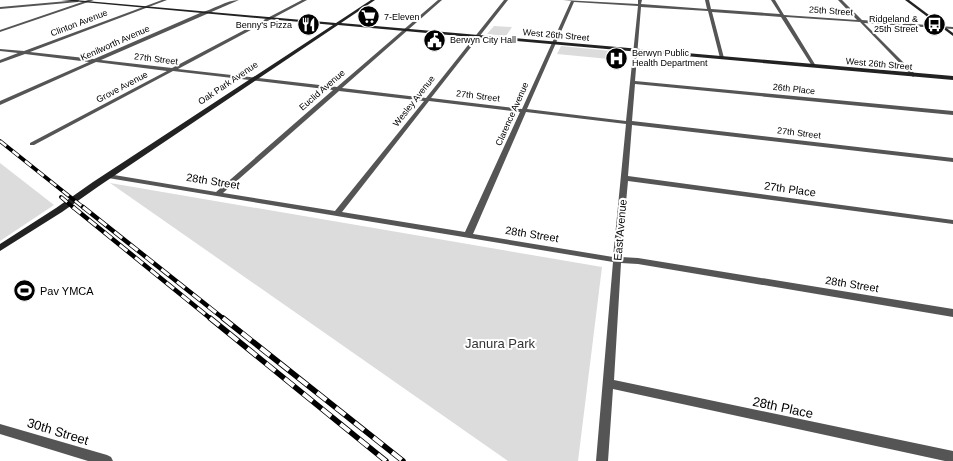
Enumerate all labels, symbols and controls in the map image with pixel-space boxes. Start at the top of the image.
supermarket icon: 7-Eleven [355,4,381,30]
street label: 25th Street [809,4,854,18]
street label: Clinton Avenue [49,8,109,38]
bus stop icon: Ridgeland & 25th Street [921,11,947,37]
restaurant icon: Benny's Pizza [295,12,321,38]
place label: 7-Eleven [384,12,420,22]
place label: Ridgeland & 25th Street [869,14,918,34]
place label: Benny's Pizza [236,20,292,30]
street label: Kenilworth Avenue [79,23,151,63]
public building icon: Berwyn City Hall [421,27,447,53]
street label: West 26th Street [522,27,590,43]
place label: Berwyn City Hall [450,35,516,45]
hospital icon: Berwyn Public Health Department [604,45,630,71]
place label: Berwyn Public Health Department [632,48,708,68]
street label: 27th Street [134,51,179,67]
street label: West 26th Street [845,56,913,72]
street label: Oak Park Avenue [196,59,260,107]
street label: Euclid Avenue [297,68,347,112]
street label: Grove Avenue [95,69,149,105]
street label: Wesley Avenue [391,74,437,128]
street label: Clarence Avenue [494,81,530,147]
street label: 26th Place [772,82,816,96]
street label: 27th Street [456,88,501,104]
street label: 27th Street [777,125,822,141]
street label: 28th Street [185,171,241,191]
street label: 27th Place [763,179,817,199]
street label: East Avenue [611,199,629,261]
street label: 28th Street [504,224,560,244]
street label: 28th Street [824,274,880,294]
sports icon: Pav YMCA [12,278,38,304]
place label: Pav YMCA [40,285,94,297]
park label: Janura Park [465,336,536,351]
street label: 28th Place [751,394,815,421]
street label: 30th Street [25,415,91,448]

